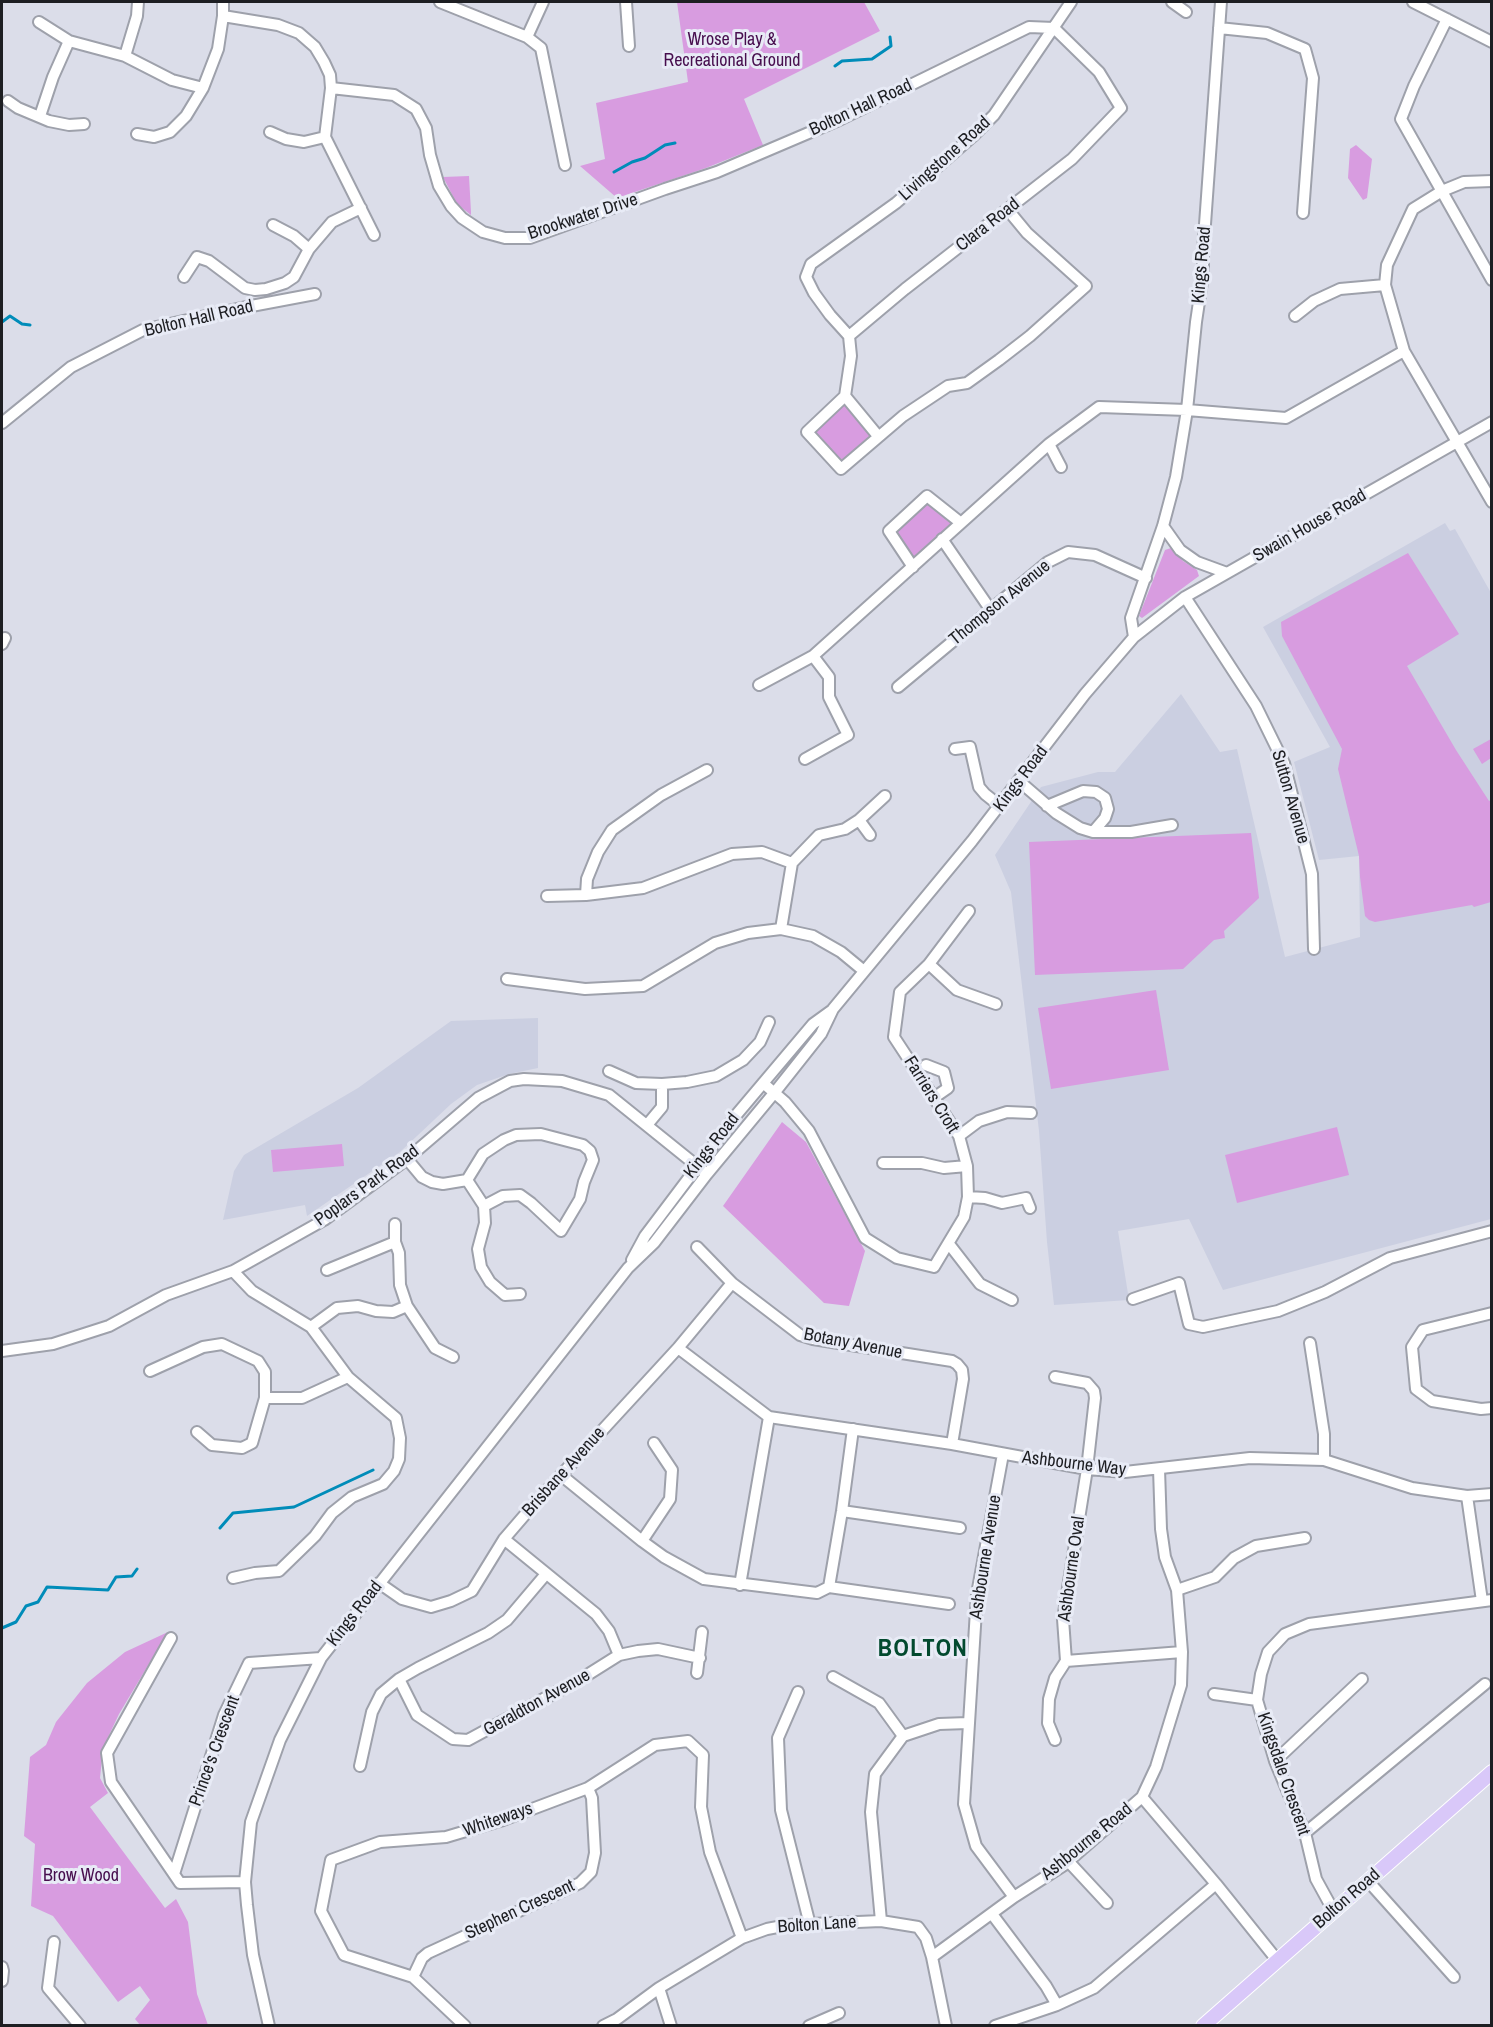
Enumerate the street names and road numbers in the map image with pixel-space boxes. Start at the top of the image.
street label: Bolton Hall Road [806,75,916,141]
street label: Livingstone Road [895,112,995,206]
street label: Brookwater Drive [525,189,641,245]
street label: Clara Road [952,194,1024,256]
street label: Kings Road [1188,226,1216,304]
street label: Bolton Hall Road [143,296,255,342]
street label: Swain House Road [1250,485,1370,567]
street label: Thompson Avenue [945,556,1055,650]
street label: Kings Road [989,742,1053,816]
street label: Sutton Avenue [1266,748,1314,846]
street label: Farriers Croft [899,1052,963,1138]
street label: Kings Road [680,1109,744,1183]
street label: Poplars Park Road [311,1141,423,1231]
street label: Botany Avenue [802,1324,904,1364]
street label: Brisbane Avenue [518,1423,610,1521]
street label: Ashbourne Way [1021,1447,1127,1481]
street label: Ashbourne Avenue [966,1493,1006,1621]
street label: Ashbourne Oval [1054,1515,1090,1623]
street label: Kings Road [323,1577,387,1651]
street label: Geraldton Avenue [480,1665,594,1741]
street label: Prince's Crescent [185,1693,245,1809]
street label: Kingsdale Crescent [1252,1710,1314,1838]
street label: Whiteways [460,1798,536,1842]
street label: Ashbourne Road [1037,1799,1137,1885]
street label: Bolton Road [1309,1864,1385,1934]
street label: Stephen Crescent [462,1875,578,1945]
street label: Bolton Lane [777,1911,857,1939]

